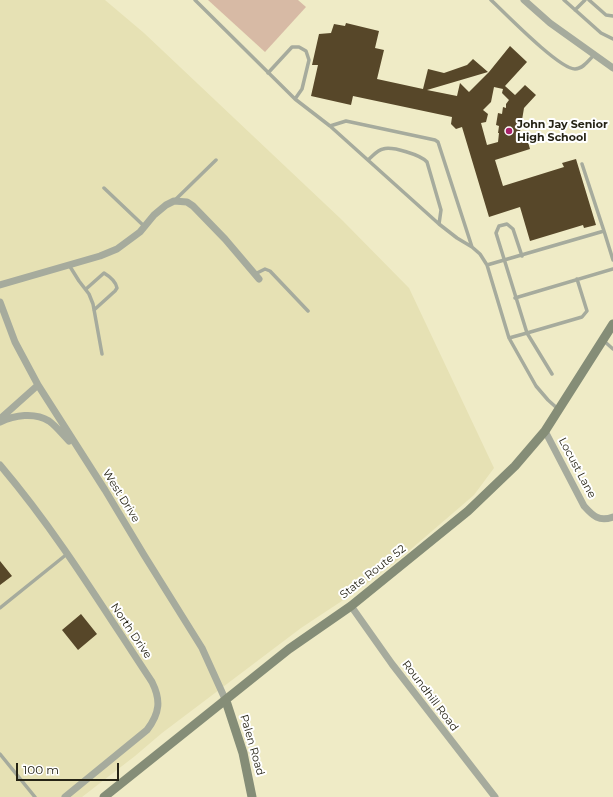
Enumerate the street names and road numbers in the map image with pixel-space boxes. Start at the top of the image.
street label: Locust Lane [556,435,598,501]
street label: West Drive [100,467,142,525]
street label: State Route 52 [338,542,408,602]
street label: North Drive [108,601,154,661]
street label: Roundhill Road [399,658,461,734]
street label: Palen Road [237,713,267,777]

